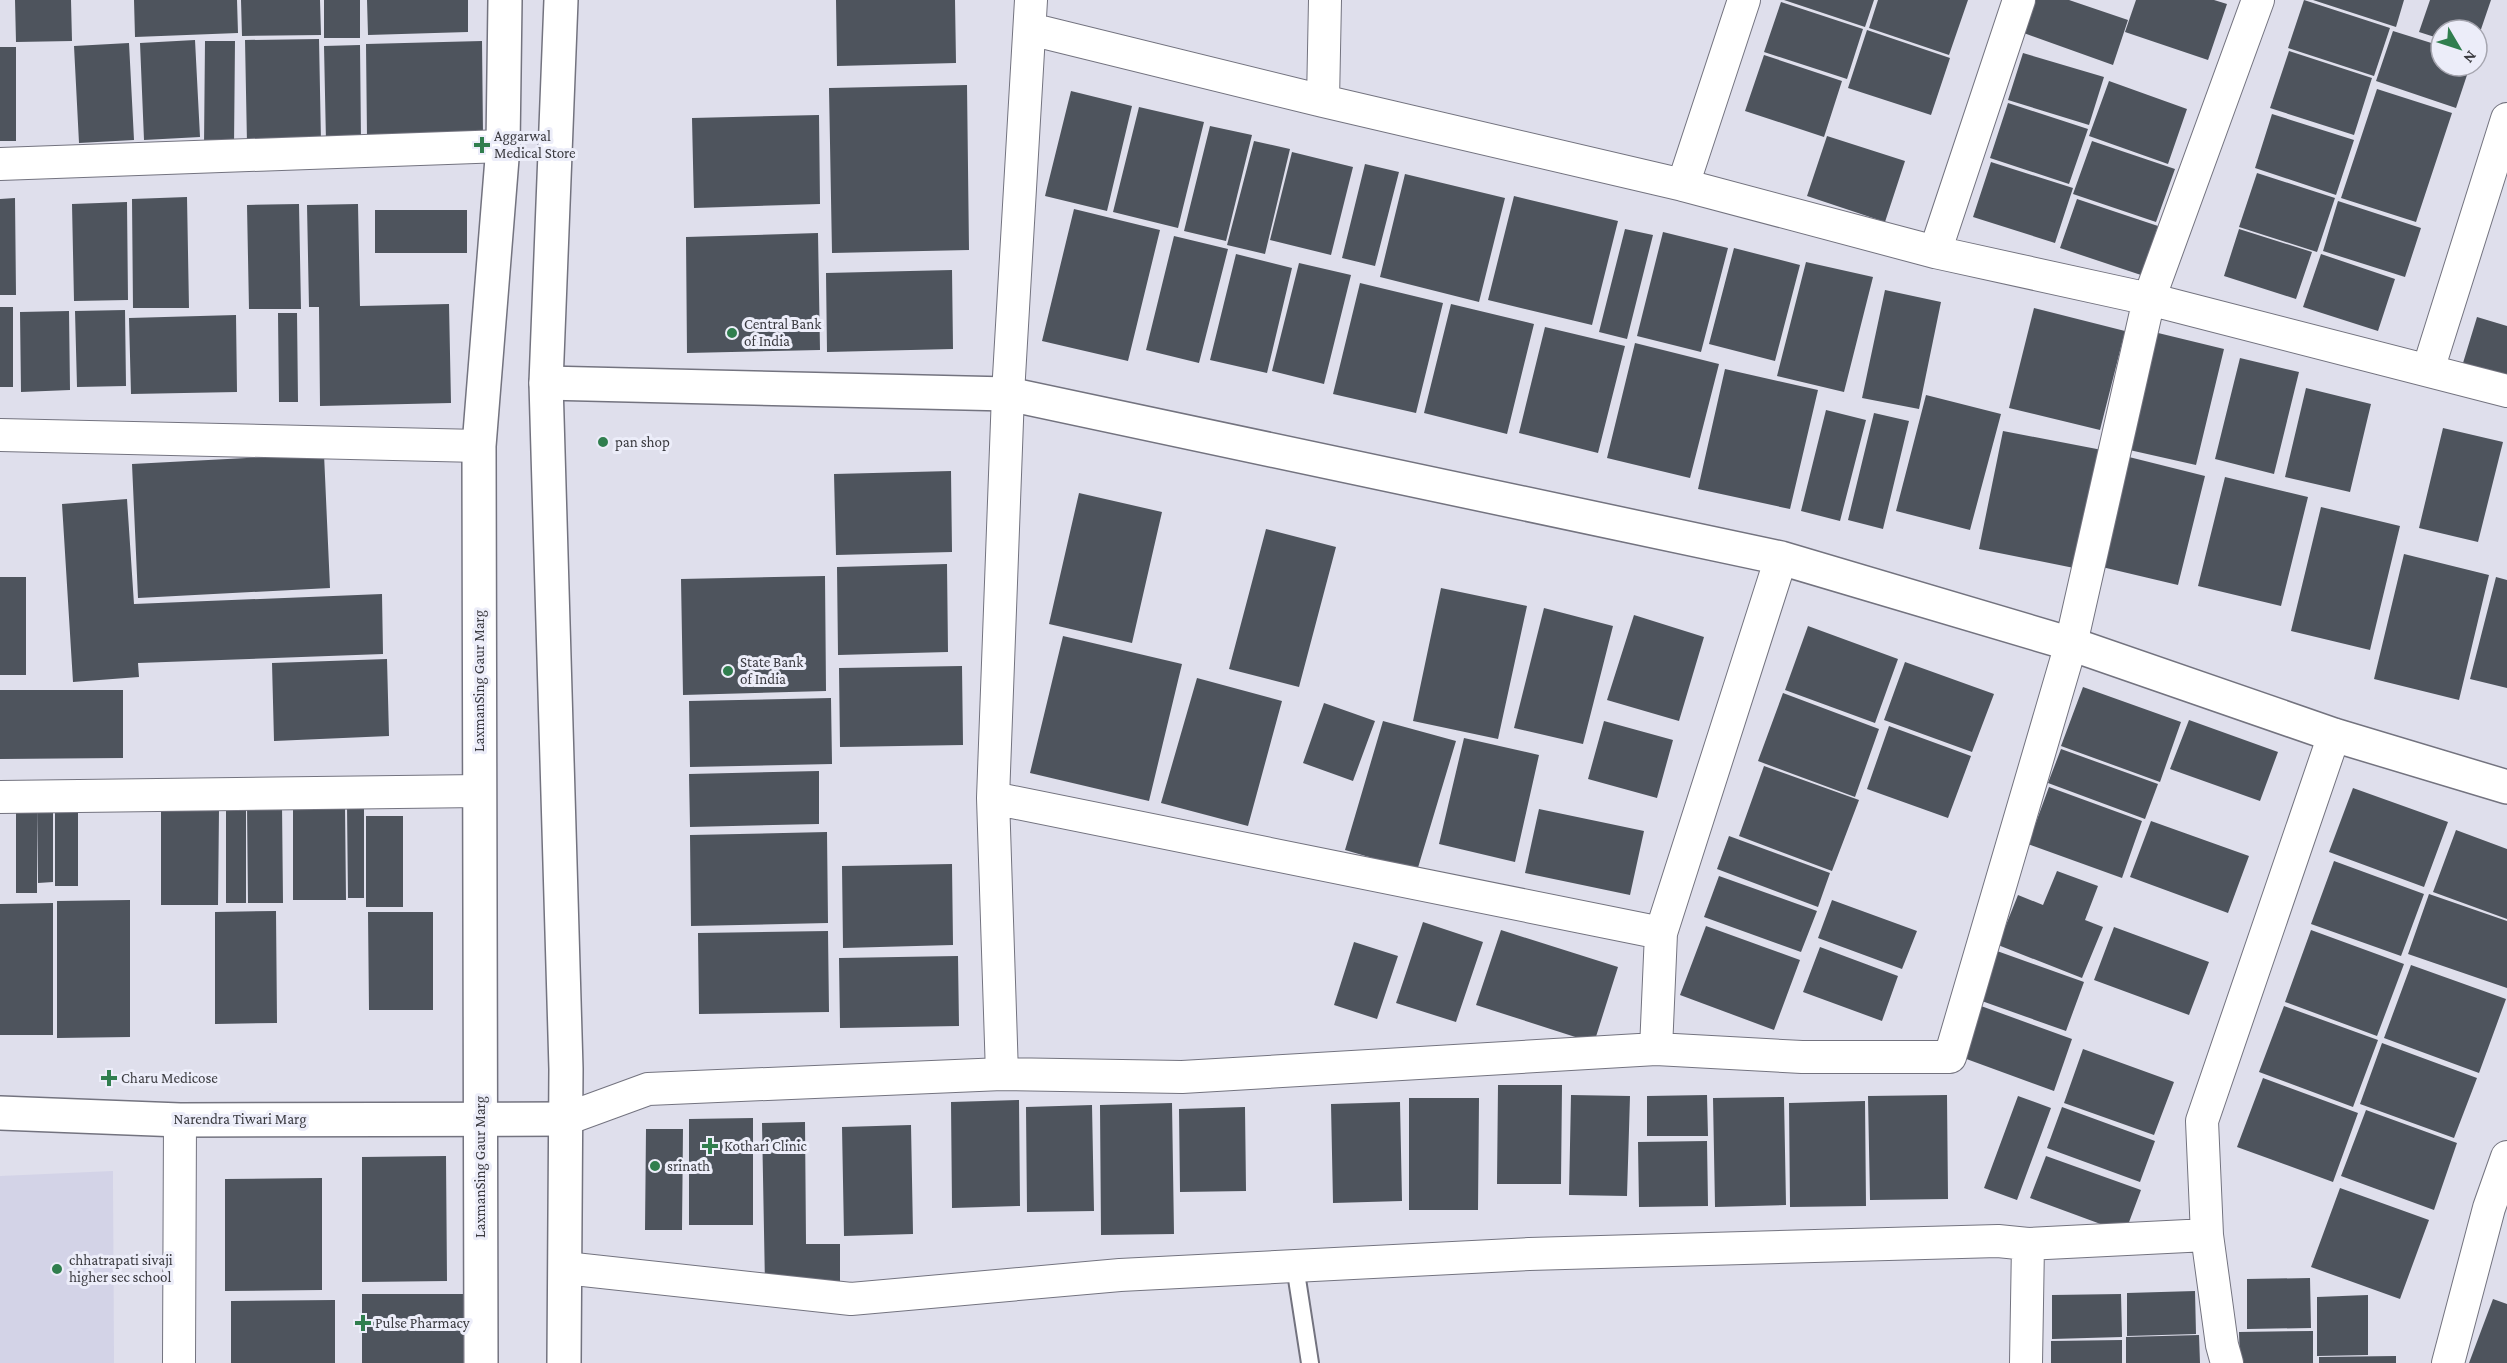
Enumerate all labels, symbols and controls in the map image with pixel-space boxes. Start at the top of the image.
north arrow [2429,18,2489,78]
text: N [2460,48,2480,67]
place label: Aggarwal Medical Store [494,128,576,161]
marker: Aggarwal Medical Store [475,138,489,152]
place label: Central Bank of India [744,316,822,349]
marker: Central Bank of India [725,326,739,340]
place label: pan shop [615,434,670,451]
marker: pan shop [596,435,610,449]
street label: LaxmanSing Gaur Marg [471,610,488,752]
place label: State Bank of India [740,654,804,687]
marker: State Bank of India [721,664,735,678]
place label: Charu Medicose [121,1070,218,1086]
marker: Charu Medicose [102,1071,116,1085]
street label: LaxmanSing Gaur Marg [472,1096,489,1238]
street label: Narendra Tiwari Marg [174,1111,306,1128]
marker: Kothari Clinic [701,1137,719,1155]
place label: Kothari Clinic [724,1138,808,1154]
place label: srinath [667,1158,710,1174]
marker: srinath [648,1159,662,1173]
place label: chhatrapati sivaji higher sec school [69,1252,173,1286]
marker: chhatrapati sivaji higher sec school [50,1262,64,1276]
place label: Pulse Pharmacy [375,1315,470,1332]
marker: Pulse Pharmacy [356,1316,370,1330]

